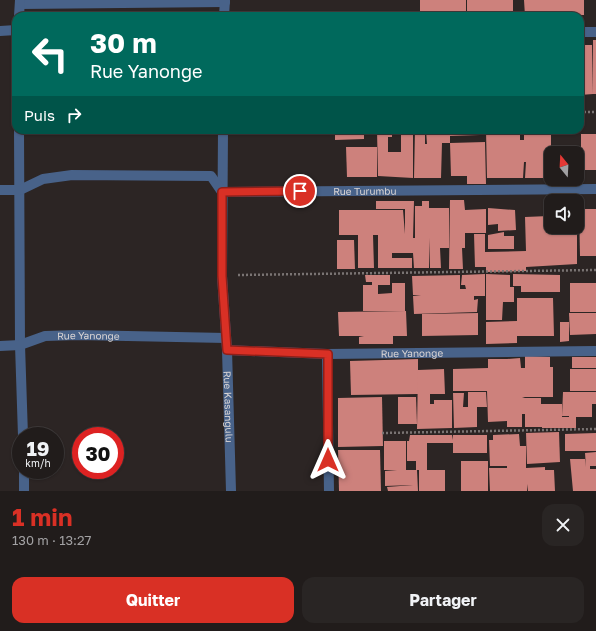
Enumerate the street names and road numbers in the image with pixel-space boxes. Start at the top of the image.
street label: Rue Turumbu [333,185,397,197]
street label: Rue Yanonge [57,329,120,342]
street label: Rue Yanonge [381,347,443,359]
street label: Rue Kasangulu [222,371,236,443]

